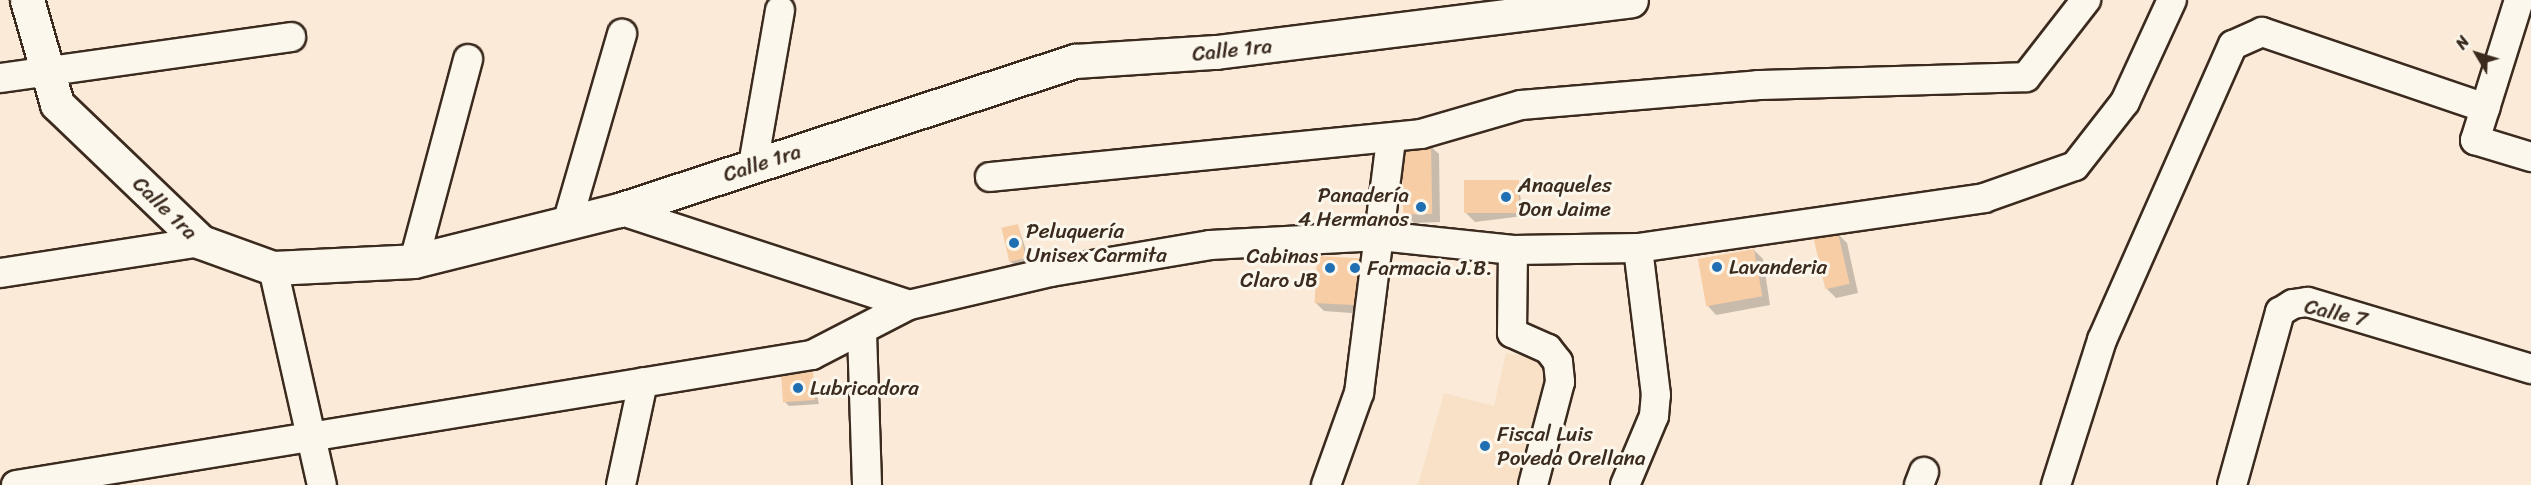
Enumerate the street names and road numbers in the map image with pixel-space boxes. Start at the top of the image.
street label: Calle 1ra [1191,33,1273,67]
street label: Calle 1ra [720,139,804,187]
street label: Calle 1ra [127,171,203,245]
street label: Calle 7 [2302,294,2370,332]

